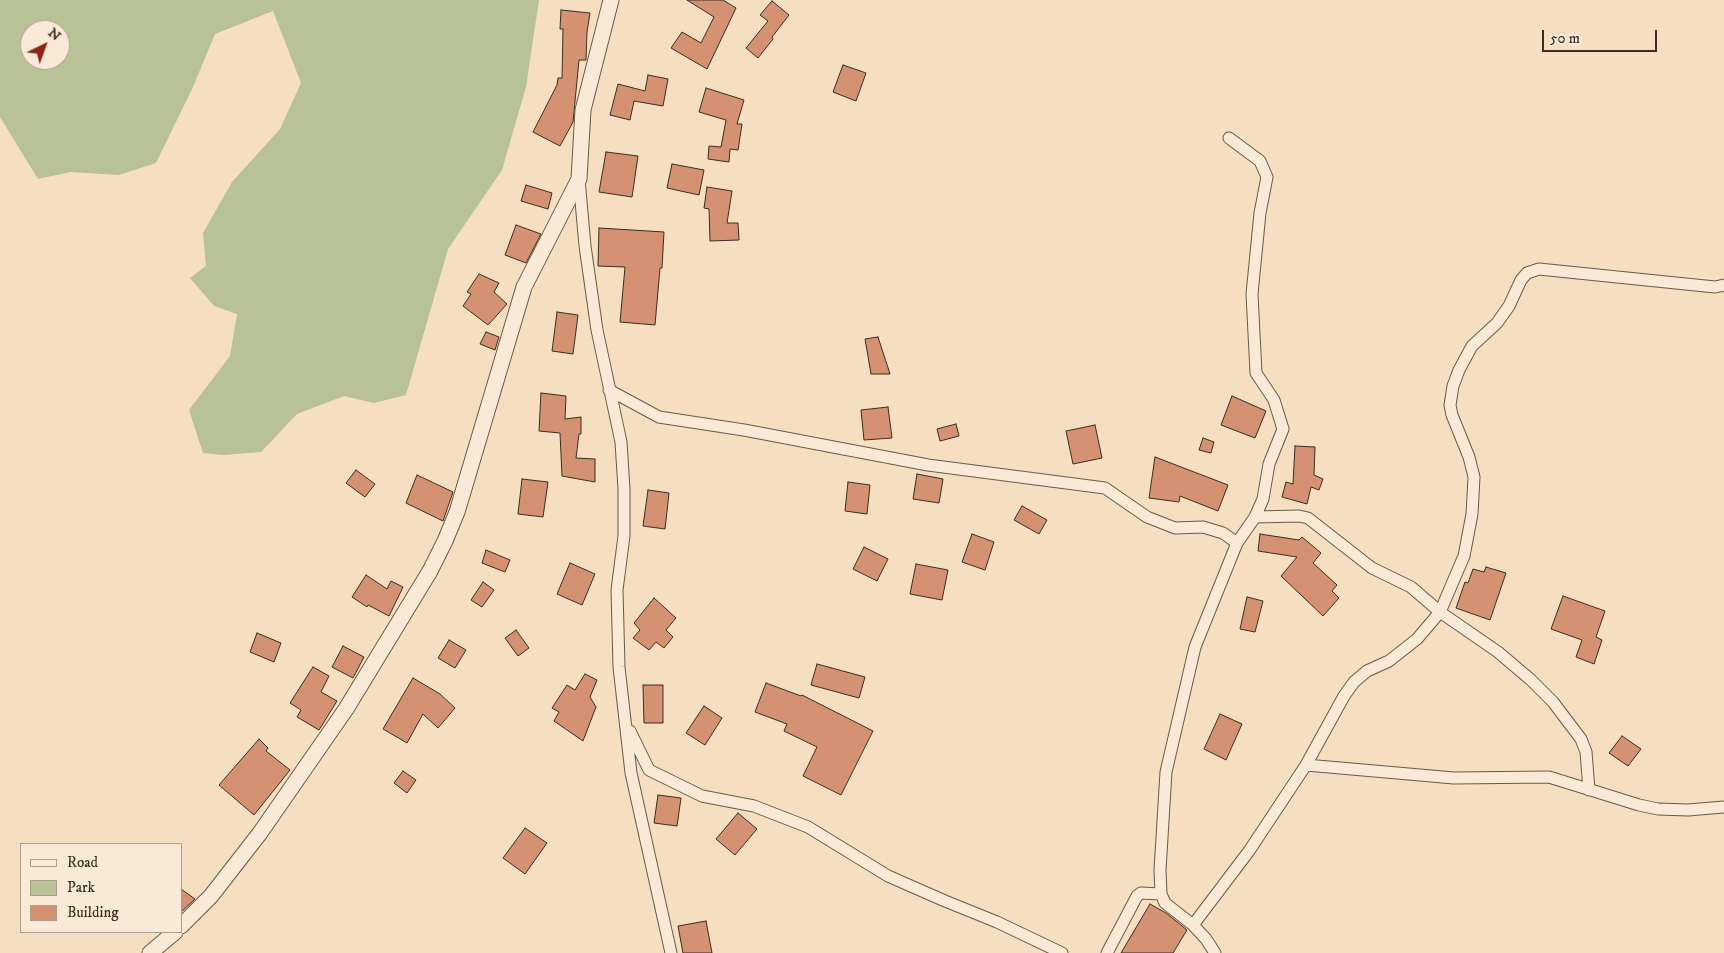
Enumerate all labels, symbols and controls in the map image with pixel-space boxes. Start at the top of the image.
north arrow [20,20,70,70]
scale bar [1544,20,1659,52]
text: N [44,24,65,45]
text: 50 m [1550,29,1580,48]
legend [20,843,182,933]
text: Road [67,853,98,872]
text: Park [67,878,95,897]
text: Building [67,903,119,922]

